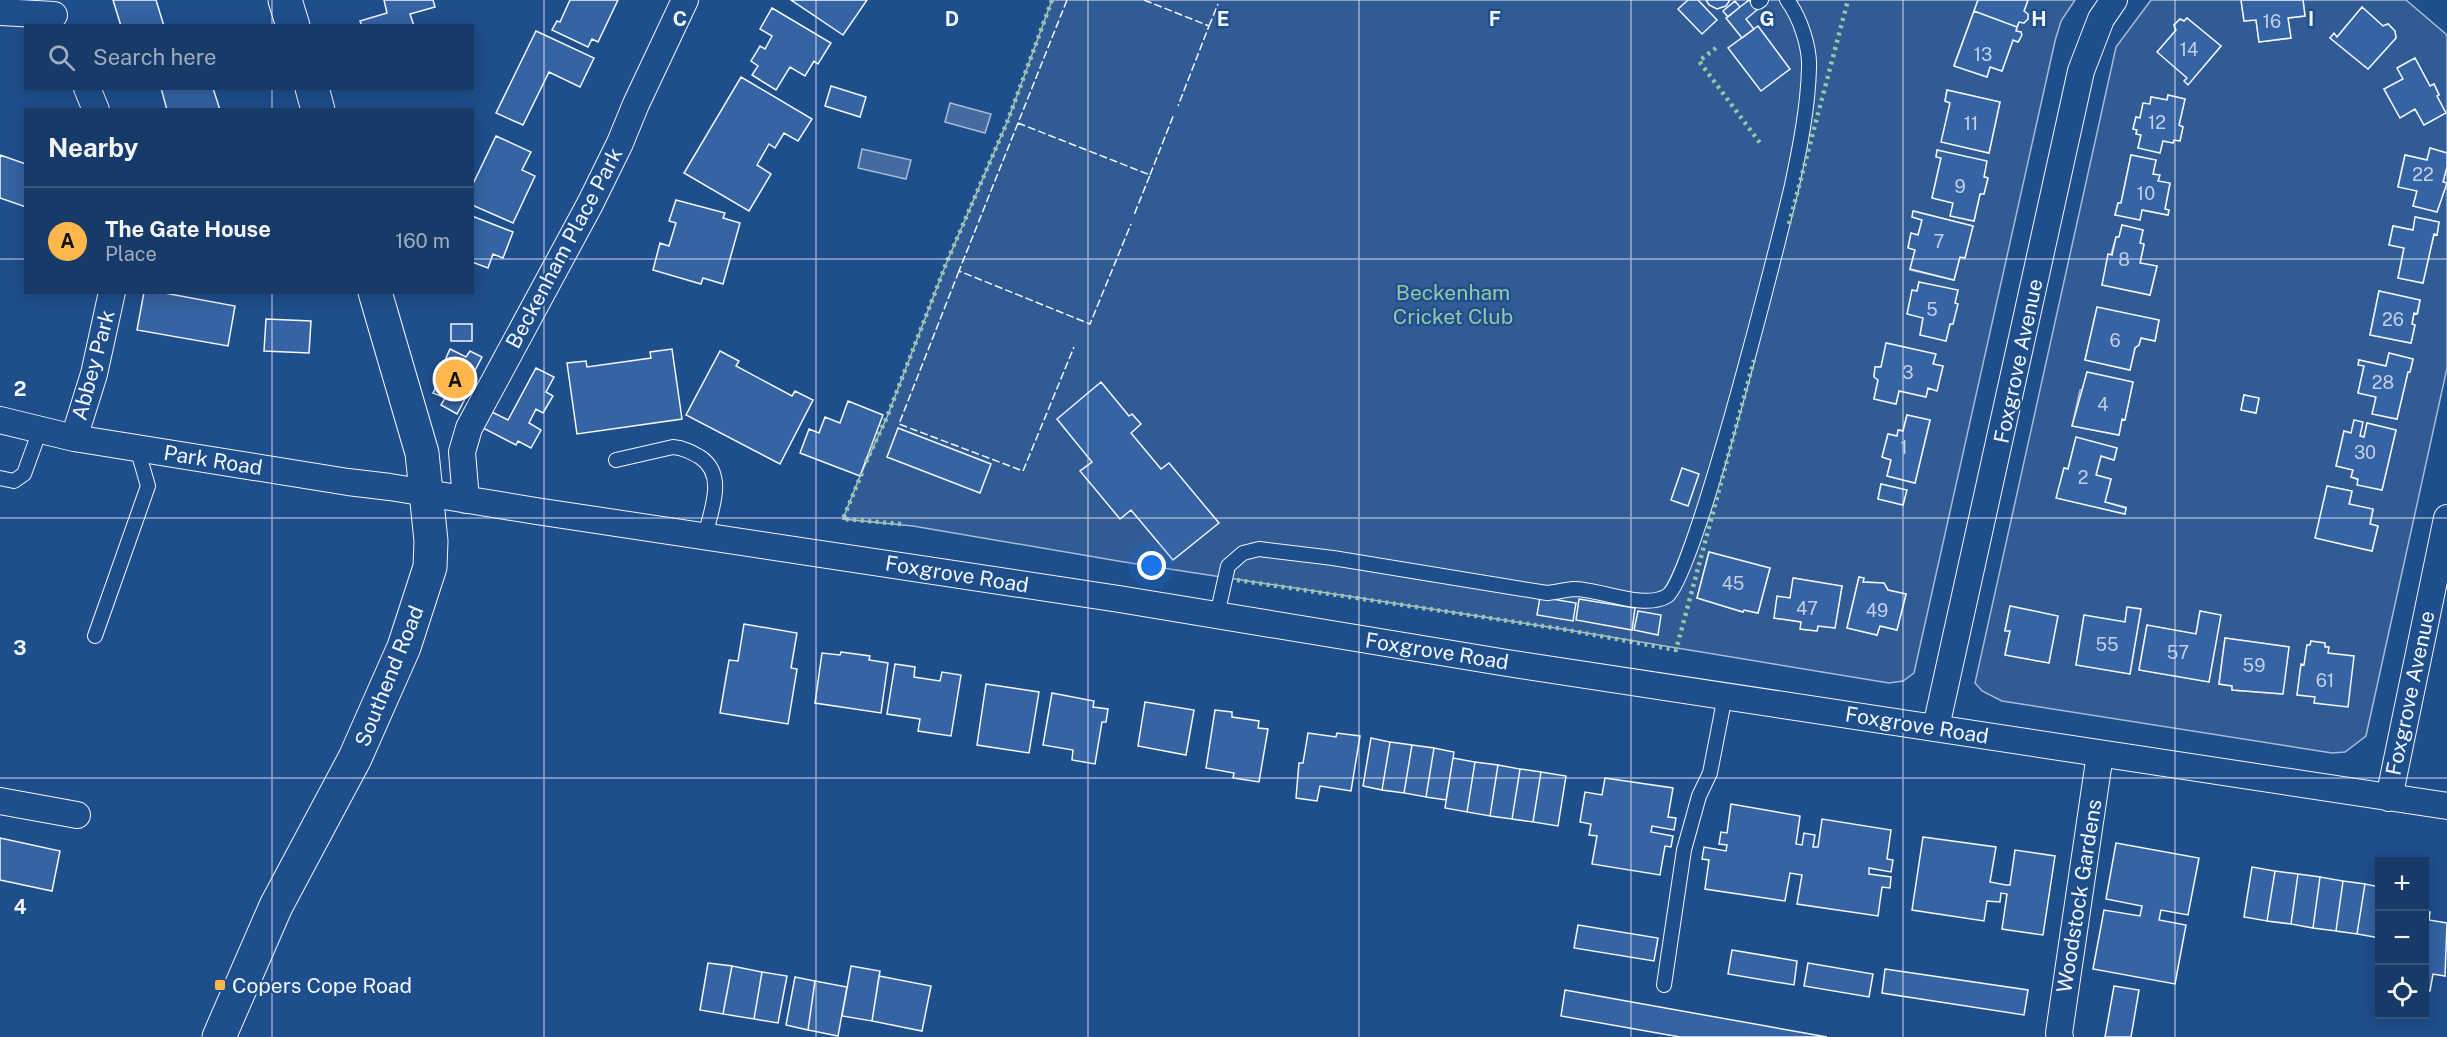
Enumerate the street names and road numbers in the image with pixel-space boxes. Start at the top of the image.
street label: Beckenham Place Park [500,143,628,353]
street label: Foxgrove Avenue [1988,276,2048,446]
street label: Abbey Park [66,307,120,423]
street label: Park Road [162,440,264,480]
street label: Foxgrove Road [883,550,1031,598]
street label: Southend Road [349,602,429,750]
street label: Foxgrove Avenue [2380,608,2440,778]
street label: Foxgrove Road [1363,627,1511,675]
street label: Foxgrove Road [1843,701,1991,749]
street label: Woodstock Gardens [2051,797,2107,995]

